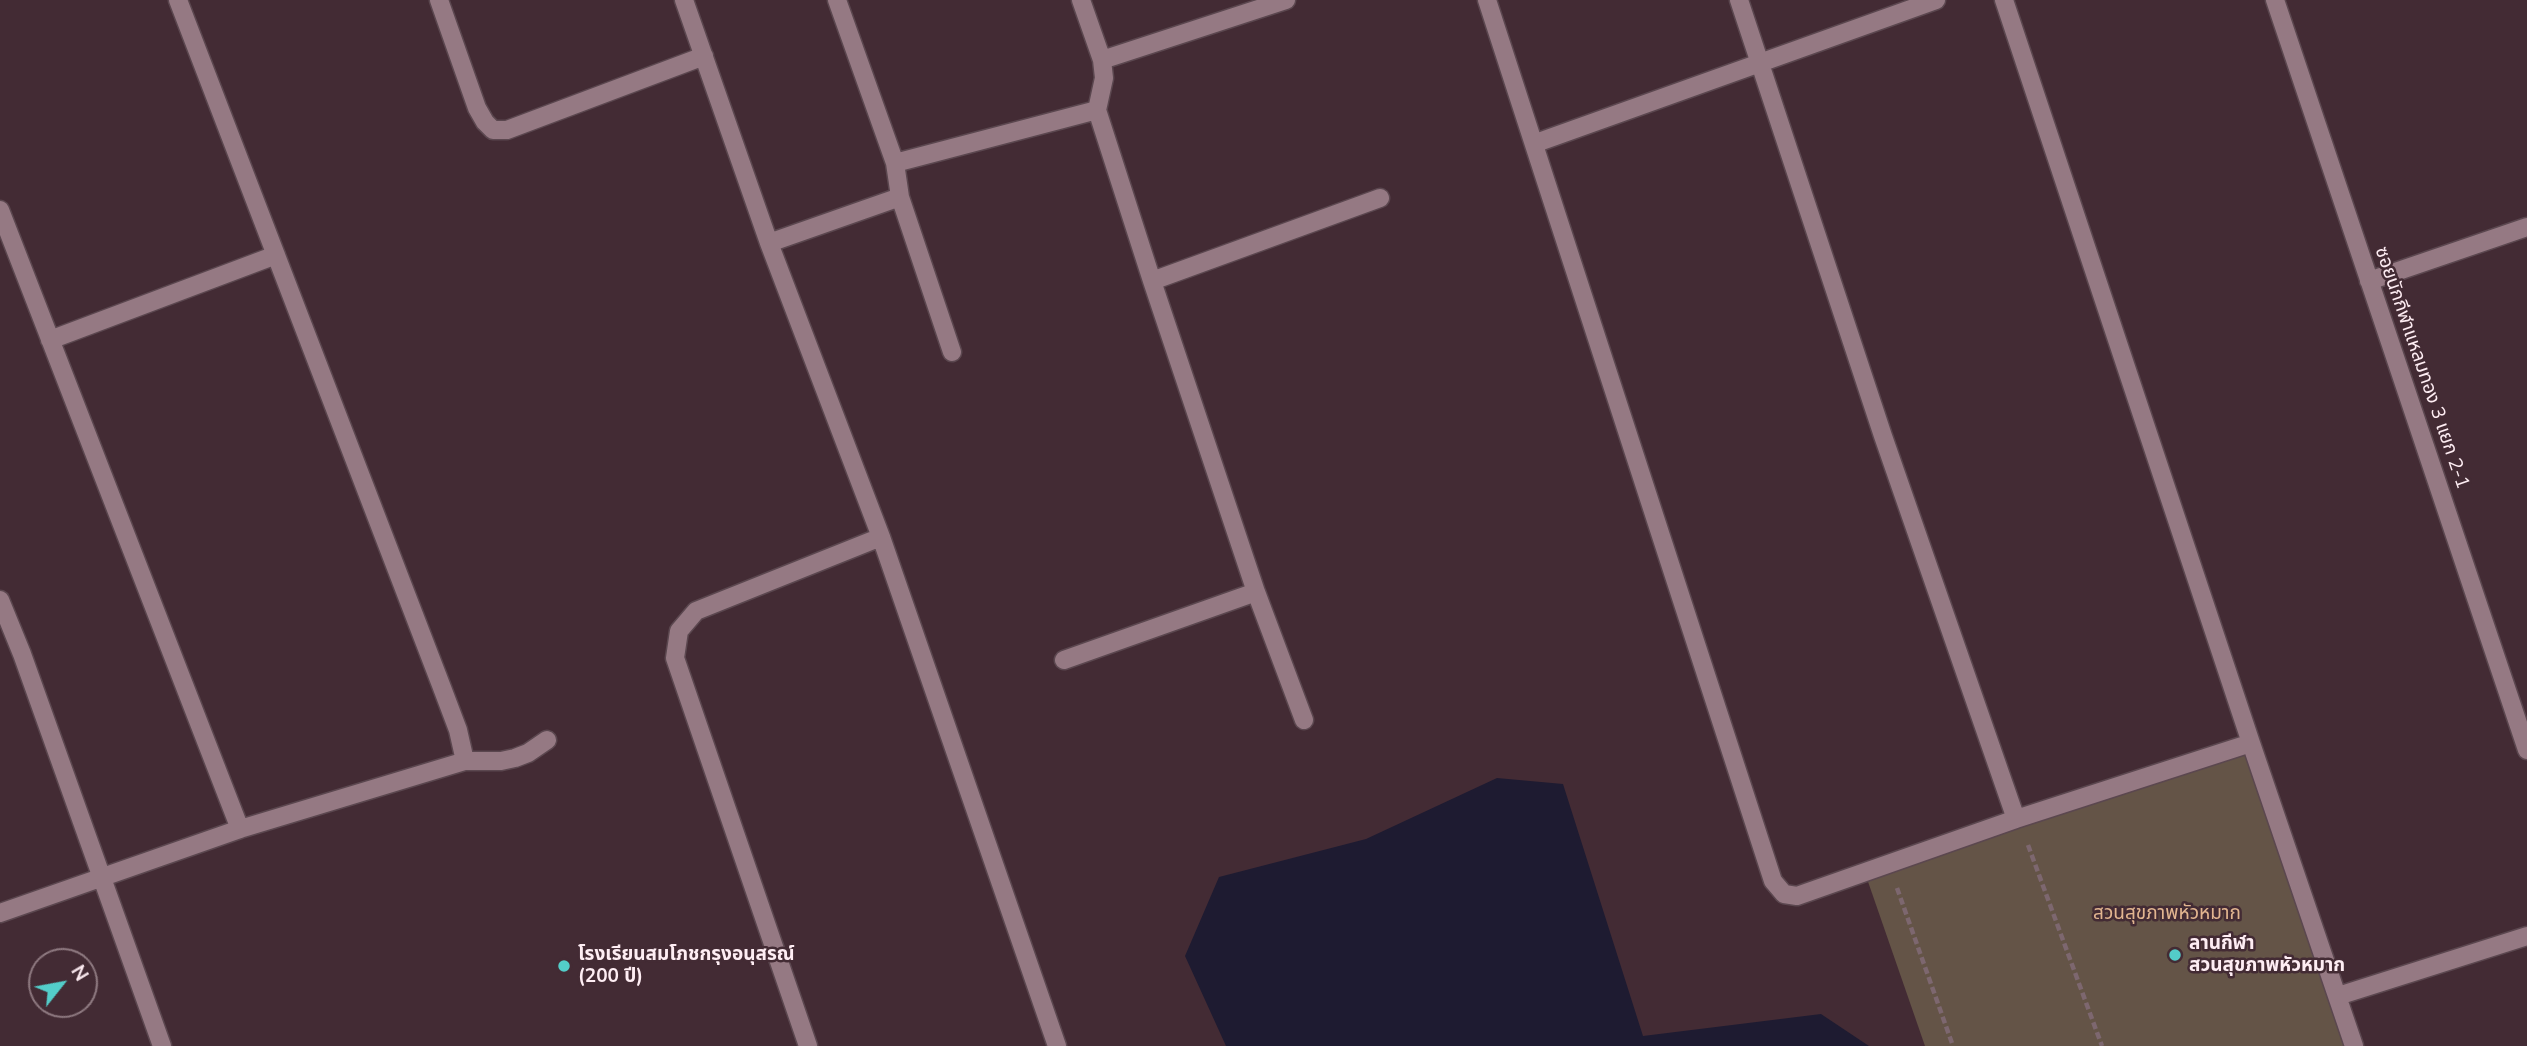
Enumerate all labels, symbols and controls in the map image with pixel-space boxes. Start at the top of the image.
street label: ซอยนักกีฬาแหลมทอง 3 แยก 2-1 [2369,244,2473,492]
park label: สวนสุขภาพหัวหมาก [2093,903,2241,925]
place label: ลานกีฬา สวนสุขภาพหัวหมาก [2189,933,2345,977]
place label: โรงเรียนสมโภชกรุงอนุสรณ์ (200 ปี) [578,944,795,988]
marker: ลานกีฬา สวนสุขภาพหัวหมาก [2167,947,2183,963]
north arrow [28,948,98,1018]
marker: โรงเรียนสมโภชกรุงอนุสรณ์ (200 ปี) [556,958,572,974]
text: N [64,960,94,986]

